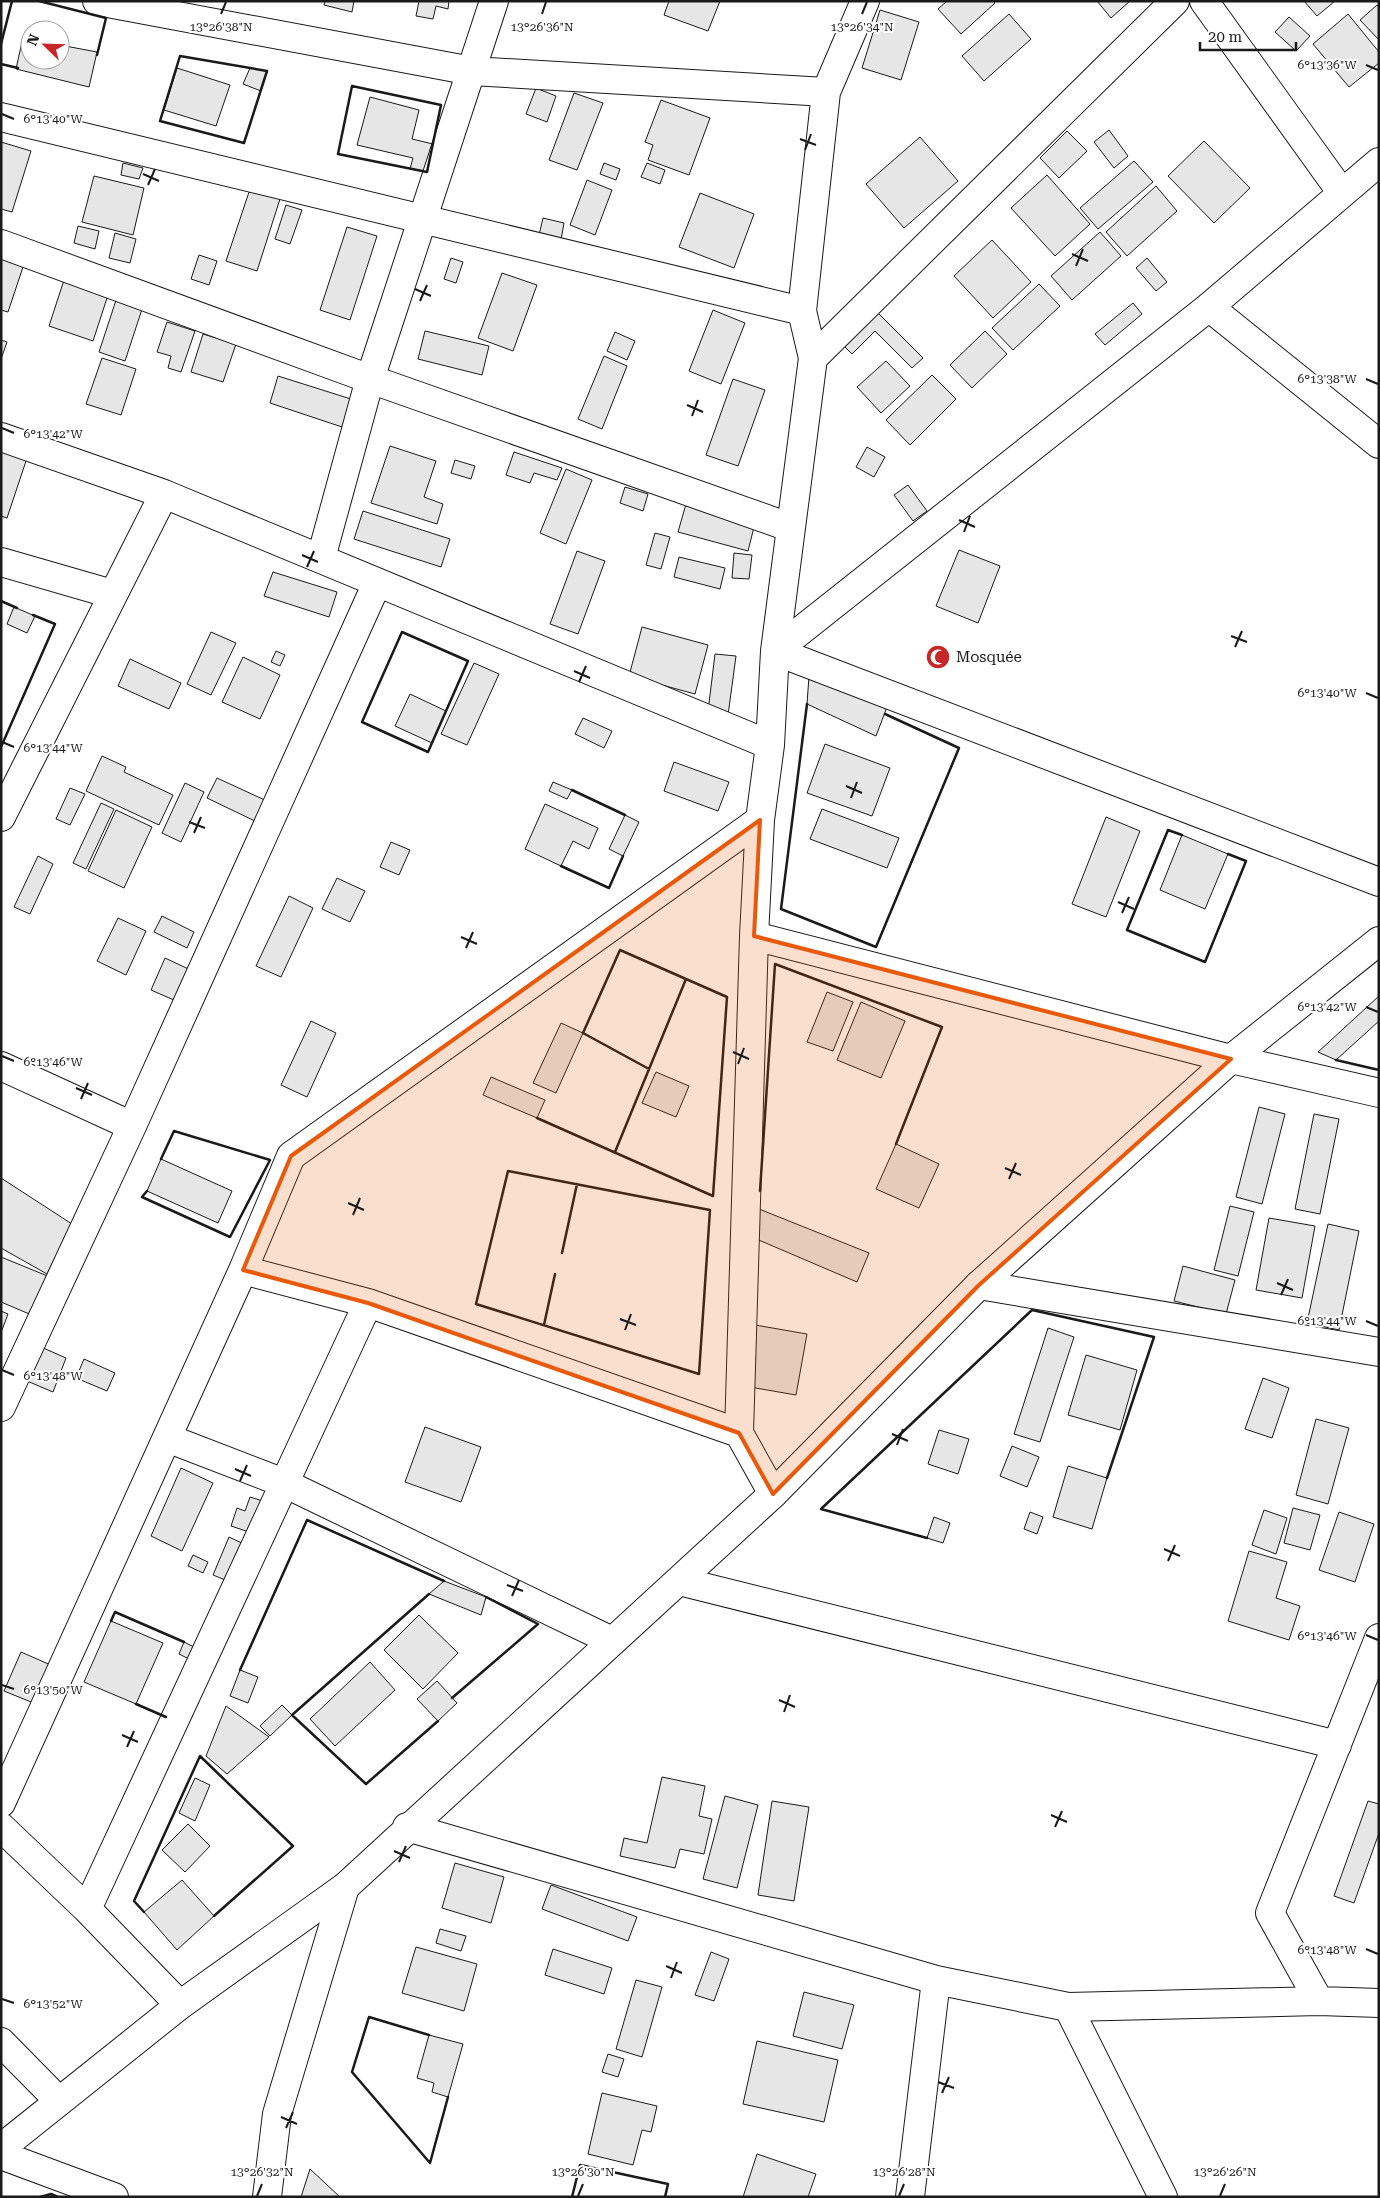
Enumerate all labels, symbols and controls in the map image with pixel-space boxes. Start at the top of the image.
north arrow [20,20,70,70]
text: 13°26'38"N [189,20,253,34]
text: 13°26'36"N [510,20,574,34]
text: 13°26'34"N [830,20,894,34]
scale bar [1200,20,1296,52]
text: 20 m [1208,28,1243,46]
text: N [24,32,43,48]
text: 6°13'36"W [1297,58,1357,72]
text: 6°13'40"W [23,112,83,126]
text: 6°13'38"W [1297,372,1357,386]
text: 6°13'42"W [23,427,83,441]
mosque icon: Mosquée [925,644,951,670]
place label: Mosquée [956,648,1022,666]
text: 6°13'40"W [1297,686,1357,700]
text: 6°13'44"W [23,741,83,755]
text: 6°13'42"W [1297,1000,1357,1014]
text: 6°13'46"W [23,1055,83,1069]
text: 6°13'44"W [1297,1314,1357,1328]
text: 6°13'48"W [23,1369,83,1383]
text: 6°13'46"W [1297,1629,1357,1643]
text: 6°13'50"W [23,1683,83,1697]
text: 6°13'48"W [1297,1943,1357,1957]
text: 6°13'52"W [23,1997,83,2011]
text: 13°26'32"N [230,2165,294,2179]
text: 13°26'30"N [551,2165,615,2179]
text: 13°26'28"N [872,2165,936,2179]
text: 13°26'26"N [1193,2165,1257,2179]

